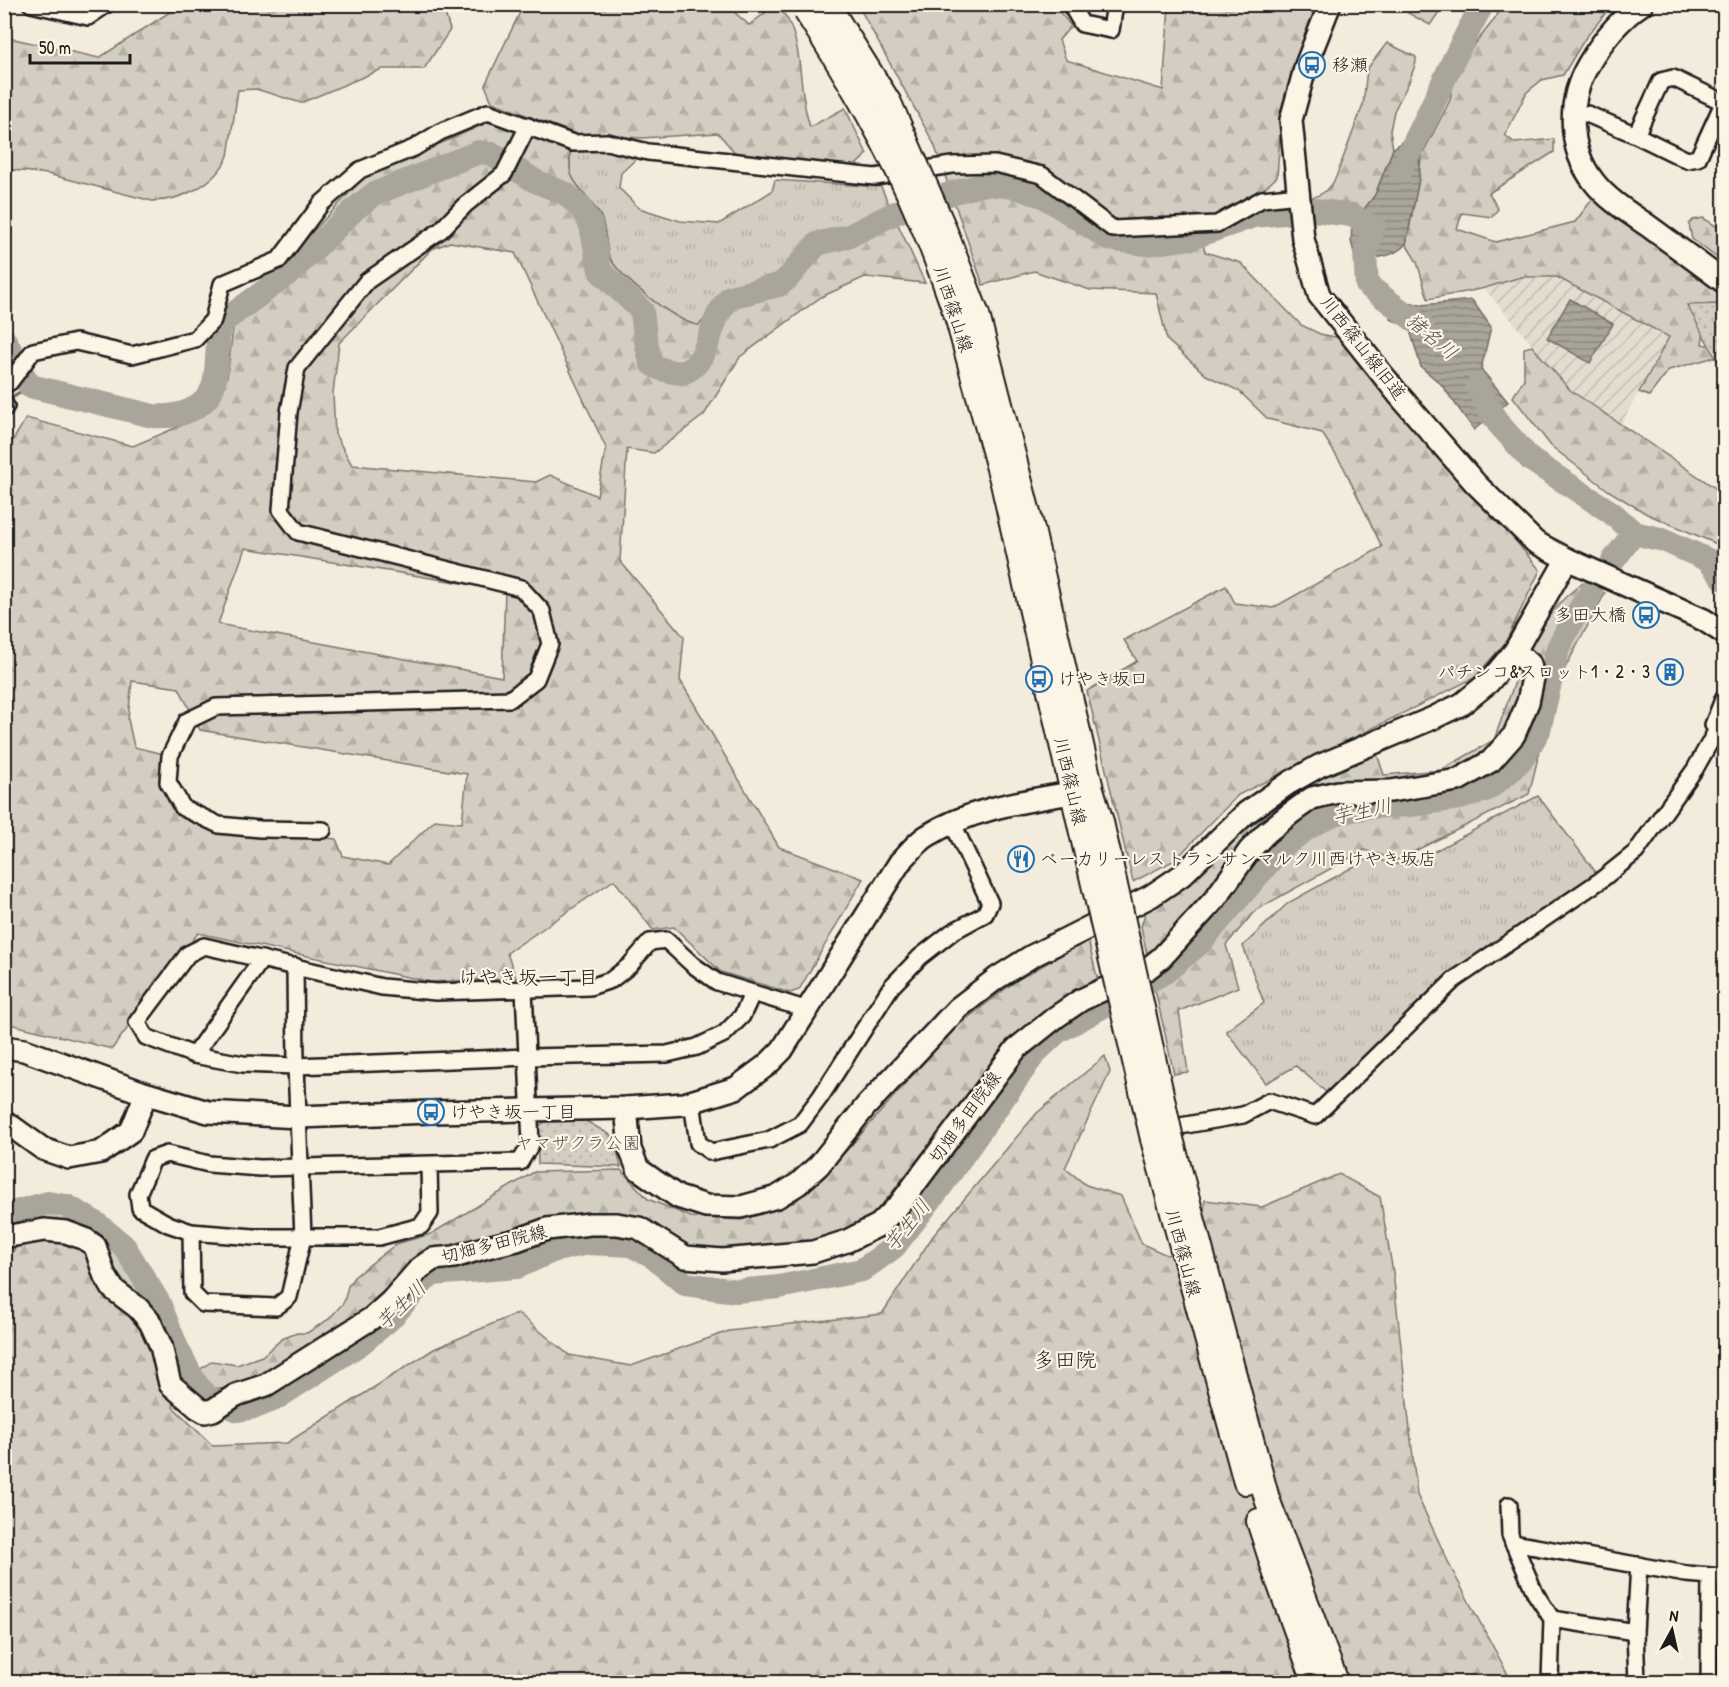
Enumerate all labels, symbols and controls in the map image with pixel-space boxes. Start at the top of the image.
scale bar [30,27,130,65]
text: 50 m [39,35,71,60]
bus stop icon: 移瀬 [1297,50,1327,80]
place label: 移瀬 [1332,52,1368,77]
street label: 川西篠山線 [928,262,979,356]
street label: 川西篠山線旧道 [1315,290,1412,405]
water label: 猪名川 [1401,306,1464,365]
bus stop icon: 多田大橋 [1631,600,1661,630]
place label: 多田大橋 [1554,602,1626,627]
building icon: パチンコ&スロット1・2・3 [1655,657,1685,687]
place label: パチンコ&スロット1・2・3 [1437,659,1650,684]
bus stop icon: けやき坂口 [1024,664,1054,694]
place label: けやき坂口 [1058,666,1148,691]
street label: 川西篠山線 [1048,734,1093,828]
water label: 芋生川 [1330,791,1394,830]
restaurant icon: ベーカリーレストランサンマルク川西けやき坂店 [1006,844,1036,874]
place label: ベーカリーレストランサンマルク川西けやき坂店 [1040,846,1436,871]
district label: けやき坂一丁目 [458,963,598,990]
street label: 切畑多田院線 [923,1066,1006,1168]
bus stop icon: けやき坂一丁目 [416,1097,446,1127]
place label: けやき坂一丁目 [450,1099,576,1124]
park label: ヤマザクラ公園 [515,1130,641,1155]
water label: 芋生川 [877,1193,936,1256]
street label: 川西篠山線 [1160,1206,1207,1300]
street label: 切畑多田院線 [438,1218,549,1269]
water label: 芋生川 [370,1274,432,1335]
district label: 多田院 [1034,1345,1097,1374]
north arrow [1642,1600,1702,1660]
text: N [1668,1604,1680,1627]

